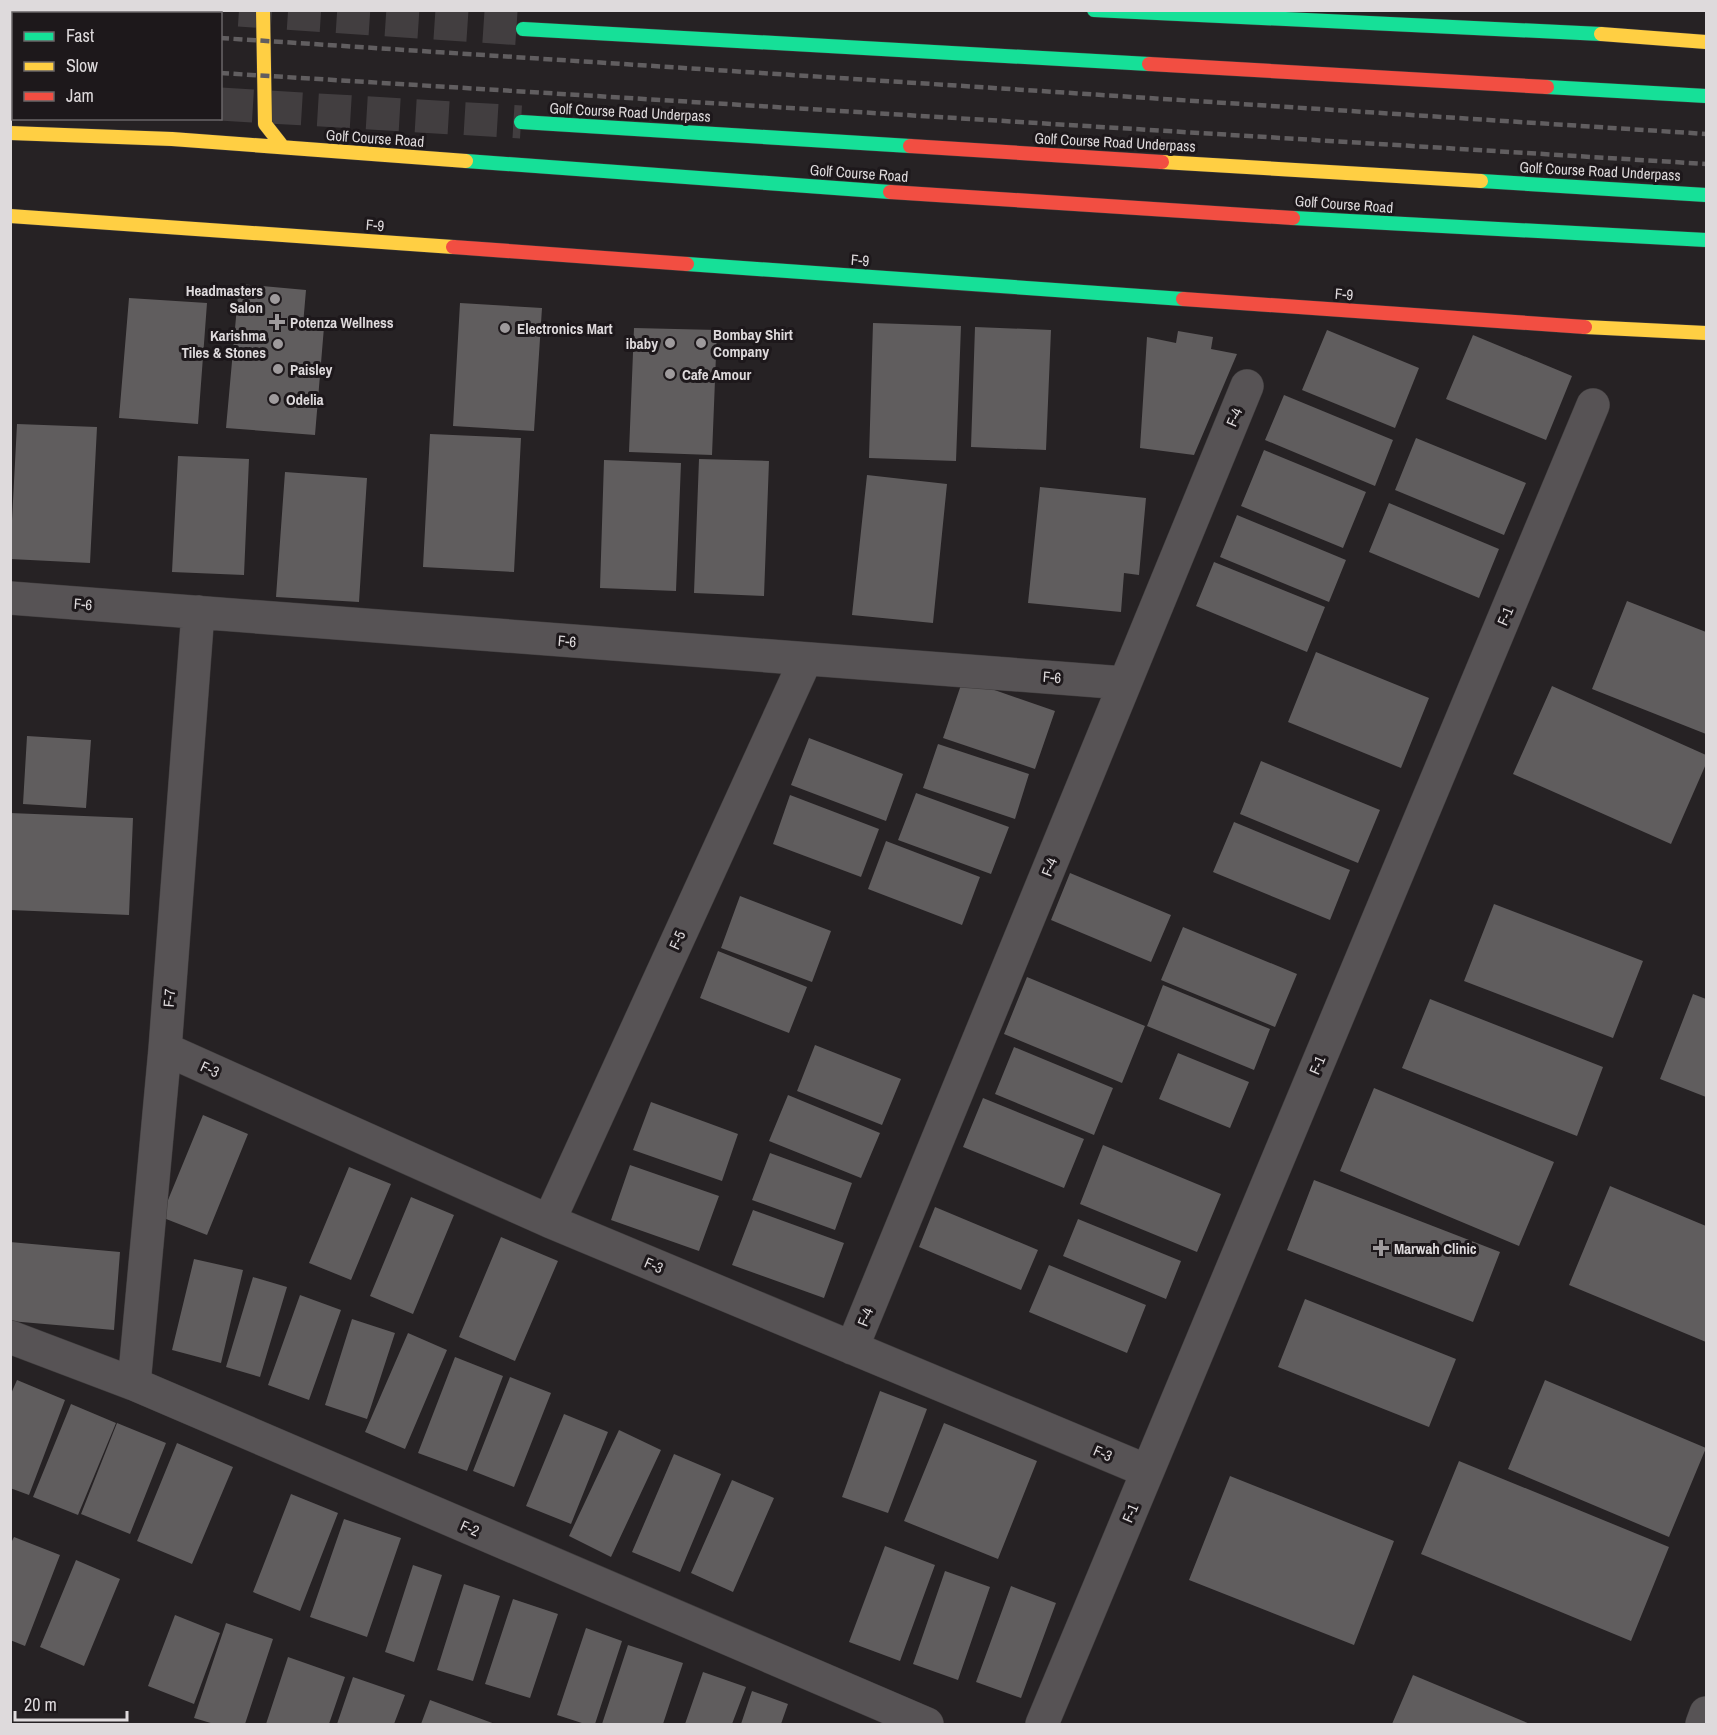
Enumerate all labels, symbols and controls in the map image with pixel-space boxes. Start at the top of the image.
legend [12,12,222,120]
text: Fast [66,23,94,48]
text: Slow [66,53,98,78]
text: Jam [66,83,94,108]
street label: Golf Course Road Underpass [549,97,711,127]
street label: Golf Course Road [325,124,425,152]
street label: Golf Course Road Underpass [1034,127,1196,157]
street label: Golf Course Road Underpass [1519,156,1681,186]
street label: Golf Course Road [809,159,909,187]
street label: Golf Course Road [1294,190,1394,218]
street label: F-9 [365,214,385,236]
street label: F-9 [850,249,870,271]
place label: Headmasters Salon [186,280,263,318]
street label: F-9 [1334,283,1354,305]
marker: Headmasters Salon [268,292,282,306]
place label: Potenza Wellness [290,312,394,333]
marker: Potenza Wellness [268,313,286,331]
place label: Electronics Mart [517,318,613,339]
marker: Electronics Mart [498,321,512,335]
place label: Bombay Shirt Company [713,324,793,362]
place label: Karishma Tiles & Stones [181,325,266,363]
place label: ibaby [626,333,658,354]
marker: ibaby [663,336,677,350]
marker: Bombay Shirt Company [694,336,708,350]
marker: Karishma Tiles & Stones [271,337,285,351]
place label: Paisley [290,359,333,380]
marker: Paisley [271,362,285,376]
place label: Cafe Amour [682,364,751,385]
marker: Cafe Amour [663,367,677,381]
place label: Odelia [286,389,324,410]
marker: Odelia [267,392,281,406]
street label: F-4 [1221,404,1247,430]
street label: F-6 [73,593,93,615]
street label: F-1 [1492,603,1518,629]
street label: F-6 [557,630,577,652]
street label: F-6 [1042,666,1062,688]
street label: F-4 [1036,854,1062,879]
street label: F-5 [664,927,690,953]
street label: F-7 [158,988,180,1008]
street label: F-1 [1304,1052,1330,1078]
street label: F-3 [197,1056,223,1082]
place label: Marwah Clinic [1394,1238,1477,1259]
marker: Marwah Clinic [1372,1239,1390,1257]
street label: F-3 [641,1252,667,1278]
street label: F-4 [852,1304,878,1329]
street label: F-3 [1090,1440,1116,1466]
street label: F-1 [1117,1500,1143,1526]
street label: F-2 [457,1515,483,1541]
scale bar [15,1684,128,1722]
text: 20 m [24,1692,57,1717]

